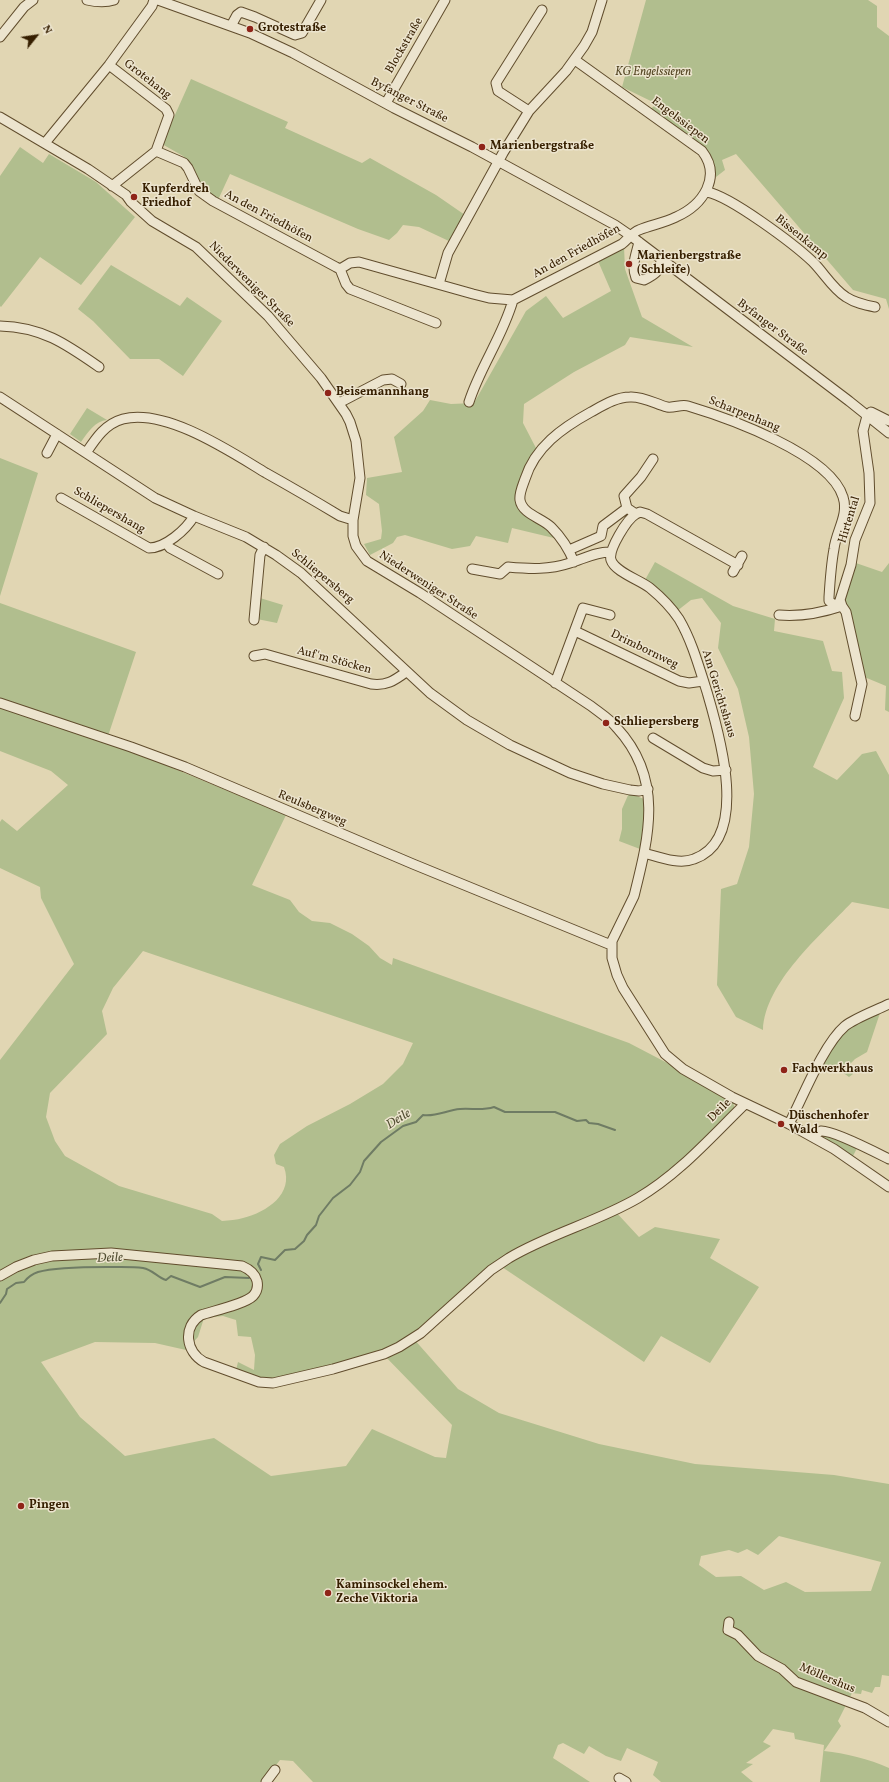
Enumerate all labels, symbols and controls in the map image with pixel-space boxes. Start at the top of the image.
street label: Blockstraße [383,15,427,77]
north arrow [16,16,56,56]
place label: Grotestraße [258,22,326,36]
text: N [38,23,55,37]
marker: Grotestraße [245,24,255,34]
street label: Grotehang [120,57,174,103]
park label: KG Engelssiepen [615,66,691,80]
street label: Byfanger Straße [368,75,450,127]
street label: Engelssiepen [648,94,712,148]
place label: Marienbergstraße [490,140,594,154]
marker: Marienbergstraße [477,142,487,152]
place label: Kupferdreh Friedhof [142,183,209,211]
street label: An den Friedhöfen [221,188,315,246]
marker: Kupferdreh Friedhof [129,192,139,202]
street label: Bissenkamp [772,212,830,264]
street label: An den Friedhöfen [531,222,623,282]
street label: Niederweniger Straße [205,239,297,331]
place label: Marienbergstraße (Schleife) [637,250,741,278]
marker: Marienbergstraße (Schleife) [624,259,634,269]
street label: Byfanger Straße [734,297,810,359]
place label: Beisemannhang [336,386,429,400]
marker: Beisemannhang [323,388,333,398]
street label: Scharpenhang [706,394,782,436]
street label: Schliepershang [70,485,148,537]
street label: Hirtental [836,495,864,545]
street label: Schliepersberg [288,546,356,608]
street label: Niederweniger Straße [376,549,480,623]
street label: Drimbornweg [608,627,680,673]
street label: Auf'm Stöcken [295,644,373,678]
street label: Am Gerichtshaus [698,648,738,740]
place label: Schliepersberg [614,716,699,730]
marker: Schliepersberg [601,718,611,728]
street label: Reulsbergweg [275,788,349,830]
place label: Fachwerkhaus [792,1063,873,1077]
marker: Fachwerkhaus [779,1065,789,1075]
street label: Deile [705,1096,735,1126]
water label: Deile [384,1106,414,1134]
place label: Düschenhofer Wald [789,1110,869,1138]
marker: Düschenhofer Wald [776,1119,786,1129]
water label: Deile [97,1251,123,1267]
place label: Pingen [29,1499,69,1513]
marker: Pingen [16,1501,26,1511]
place label: Kaminsockel ehem. Zeche Viktoria [336,1579,447,1607]
marker: Kaminsockel ehem. Zeche Viktoria [323,1588,333,1598]
street label: Möllershus [797,1661,857,1697]

